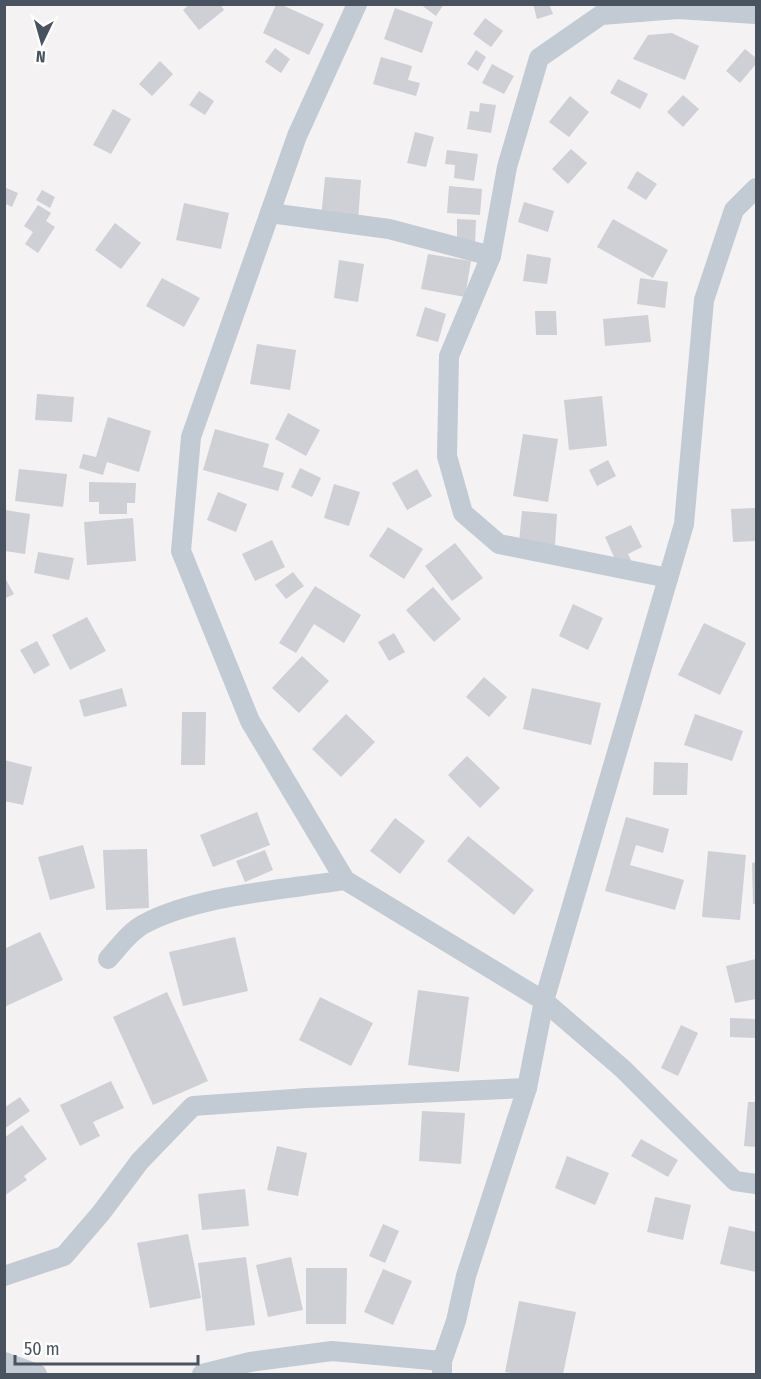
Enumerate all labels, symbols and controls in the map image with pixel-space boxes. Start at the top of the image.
north arrow [12,12,72,72]
text: N [35,47,46,66]
scale bar [15,1328,198,1366]
text: 50 m [24,1338,60,1360]

